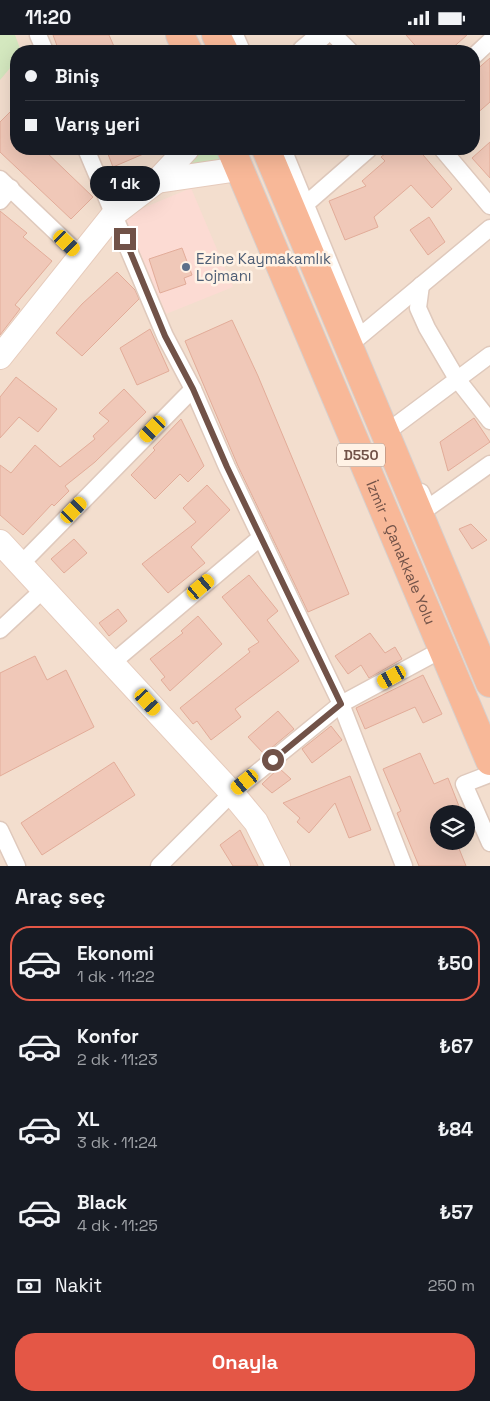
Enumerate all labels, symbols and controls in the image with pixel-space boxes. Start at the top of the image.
text: 11:20 [25,5,71,30]
text: Biniş [55,64,99,89]
text: Varış yeri [55,112,140,137]
callout: 1 dk [90,167,160,201]
text: 1 dk [110,173,140,194]
car [50,227,83,259]
route end [114,228,136,250]
place label: Ezine Kaymakamlık Lojmanı [196,249,331,285]
marker: Ezine Kaymakamlık Lojmanı [180,261,192,273]
car [137,413,168,445]
road number: D550 [337,443,385,467]
street label: İzmir - Çanakkale Yolu [363,478,441,627]
car [58,494,89,526]
car [184,572,217,602]
car [375,663,408,691]
car [132,686,163,718]
route start [262,749,284,771]
car [228,767,261,797]
map controls [430,805,475,850]
button: layers [430,805,475,850]
text: Araç seç [15,882,106,910]
icon: car [17,941,62,986]
text: Ekonomi [77,941,154,966]
text: ₺50 [438,951,473,976]
text: 1 dk · 11:22 [77,966,155,987]
icon: car [17,1024,62,1069]
text: Konfor [77,1024,139,1049]
text: ₺67 [439,1034,473,1059]
text: 2 dk · 11:23 [77,1049,158,1070]
icon: car [17,1107,62,1152]
text: XL [77,1107,100,1132]
text: ₺84 [438,1117,473,1142]
text: 3 dk · 11:24 [77,1132,158,1153]
icon: car [17,1190,62,1235]
text: Black [77,1190,127,1215]
text: ₺57 [440,1200,473,1225]
text: 4 dk · 11:25 [77,1215,158,1236]
icon: cash [15,1272,43,1300]
text: Nakit [55,1273,102,1298]
text: 250 m [428,1275,475,1296]
button: Onayla [15,1333,475,1391]

